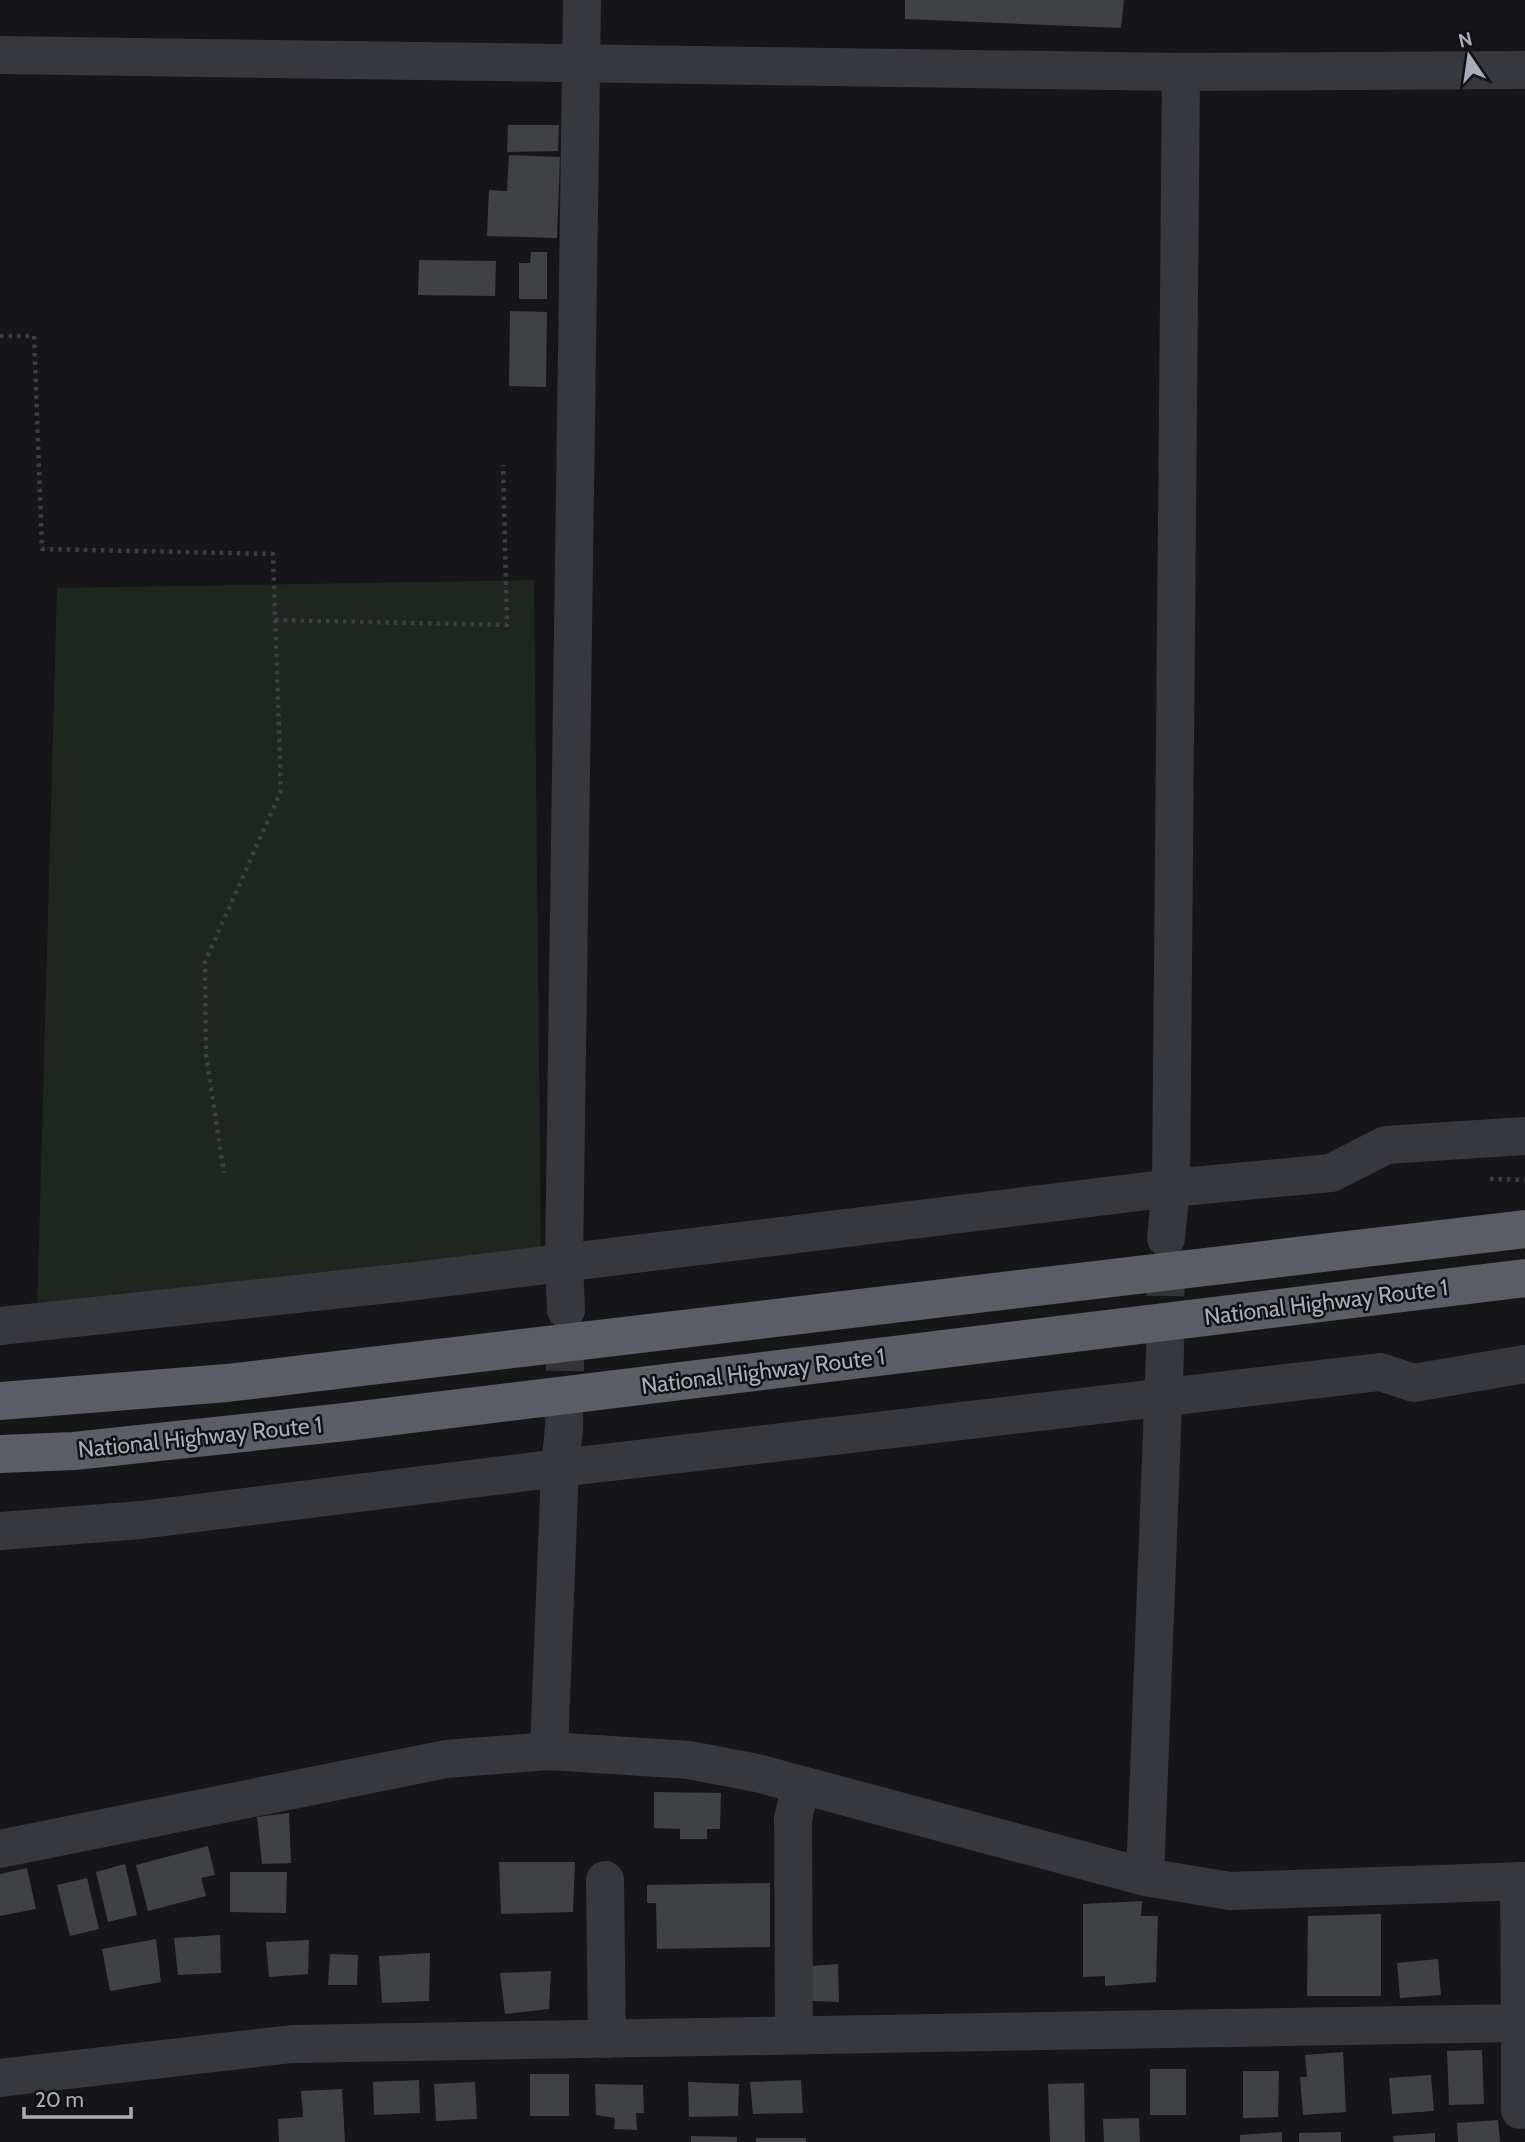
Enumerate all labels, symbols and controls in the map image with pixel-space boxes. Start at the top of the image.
north arrow [1434,21,1504,91]
text: N [1456,27,1474,53]
street label: National Highway Route 1 [1203,1273,1449,1331]
street label: National Highway Route 1 [640,1342,886,1400]
street label: National Highway Route 1 [77,1410,323,1464]
scale bar [24,2076,131,2120]
text: 20 m [35,2087,84,2112]

